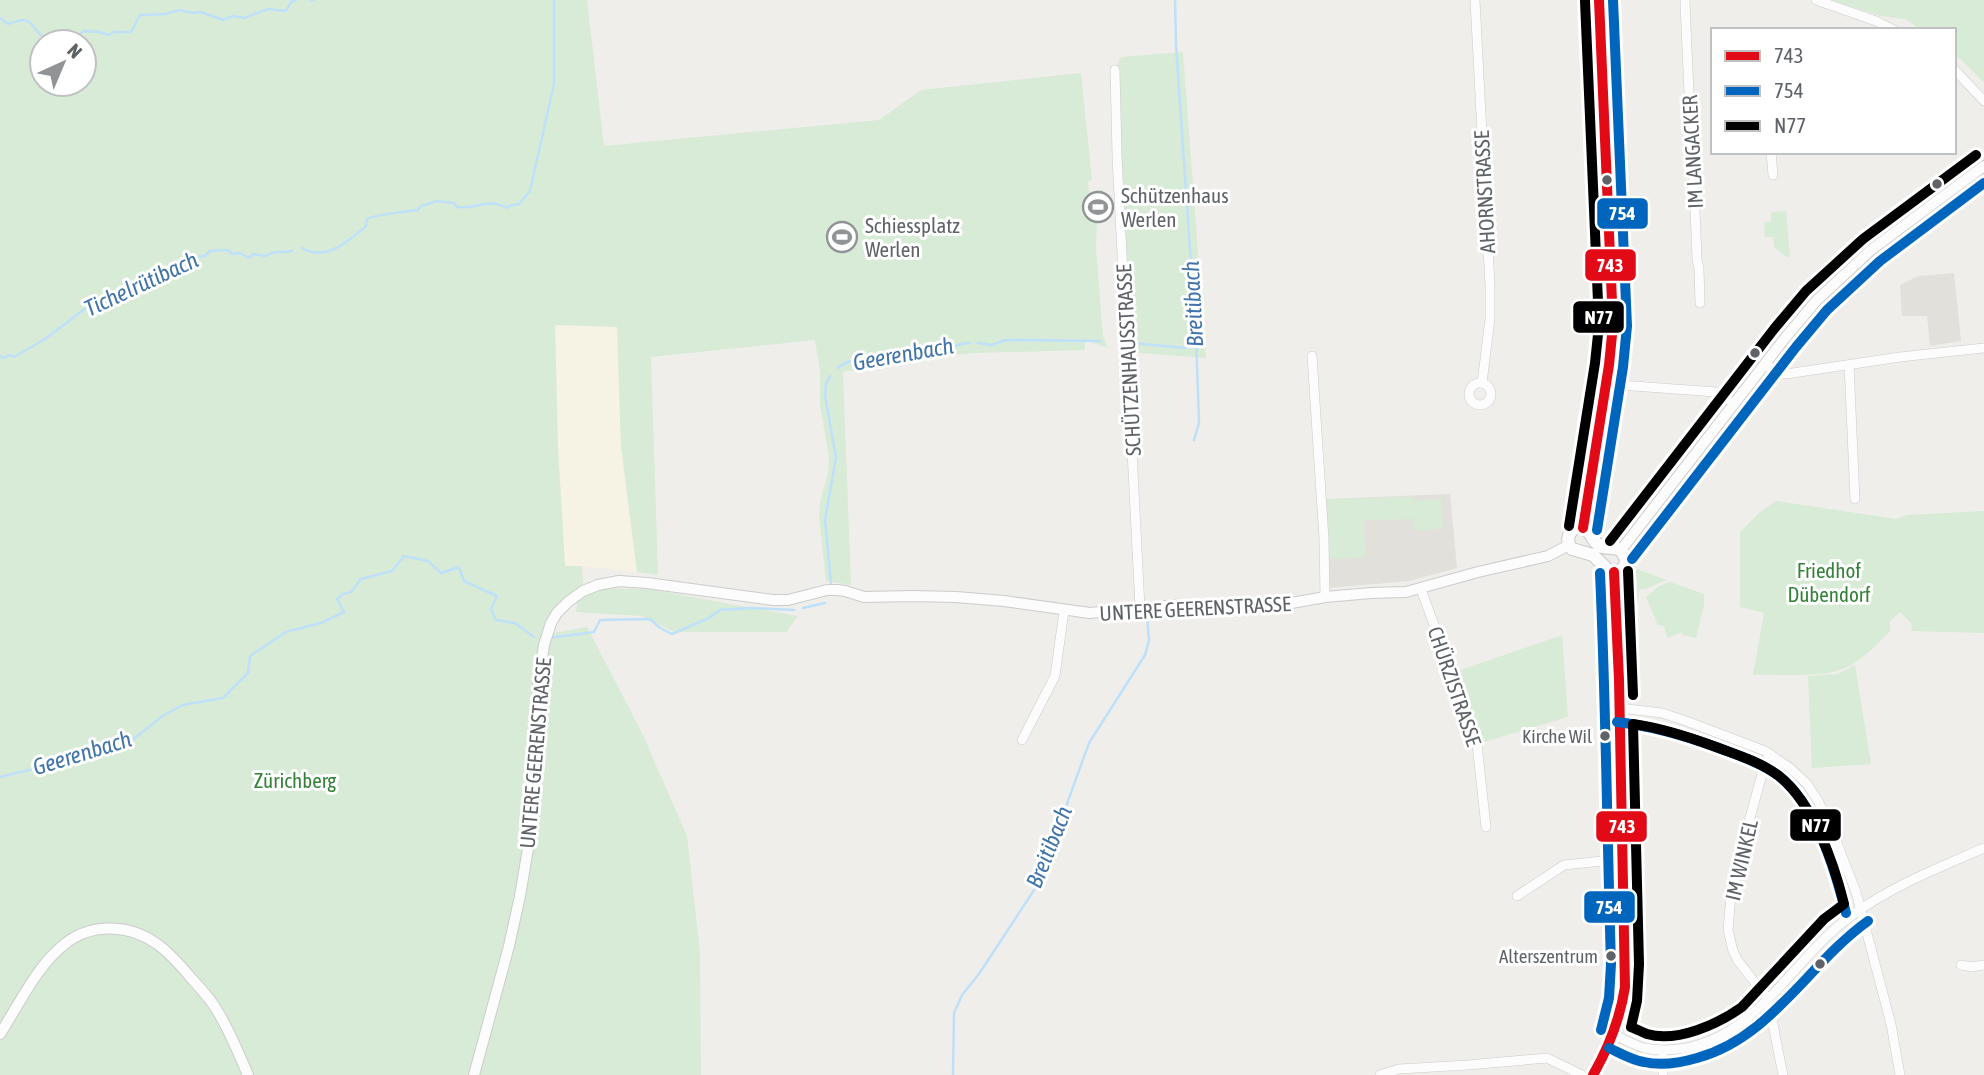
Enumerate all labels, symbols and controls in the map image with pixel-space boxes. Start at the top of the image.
north arrow [28,28,98,98]
legend [1711,28,1956,154]
text: N [63,39,86,63]
text: 743 [1774,43,1804,67]
text: 754 [1774,78,1804,102]
street label: IM LANGACKER [1677,94,1707,209]
text: N77 [1774,113,1806,137]
street label: AHORNSTRASSE [1469,130,1499,254]
unlabelled marker [1600,173,1614,187]
unlabelled marker [1930,177,1944,191]
place label: Schützenhaus Werlen [1121,183,1229,231]
sports icon: Schützenhaus Werlen [1081,190,1115,224]
line badge: 754 [1596,197,1649,230]
text: 754 [1609,202,1635,224]
place label: Schiessplatz Werlen [865,213,960,261]
sports icon: Schiessplatz Werlen [825,220,859,254]
water label: Tichelrütibach [80,246,202,322]
line badge: 743 [1584,248,1637,282]
text: 743 [1597,254,1623,276]
water label: Breitibach [1178,260,1208,348]
street label: SCHÜTZENHAUSSTRASSE [1111,263,1145,456]
line badge: N77 [1572,300,1625,334]
text: N77 [1584,306,1614,328]
water label: Geerenbach [851,332,955,376]
unlabelled marker [1748,346,1762,360]
park label: Friedhof Dübendorf [1787,558,1871,606]
street label: UNTERE GEERENSTRASSE [1099,591,1291,625]
street label: CHÜRZISTRASSE [1423,623,1487,749]
street label: UNTERE GEERENSTRASSE [515,656,555,849]
place label: Kirche Wil [1522,725,1592,747]
water label: Geerenbach [30,726,134,780]
marker: Kirche Wil [1598,729,1612,743]
park label: Zürichberg [254,768,336,792]
water label: Breitibach [1021,802,1077,892]
line badge: N77 [1789,808,1842,842]
line badge: 743 [1595,810,1648,843]
text: N77 [1801,814,1831,836]
text: 743 [1609,815,1635,837]
street label: IM WINKEL [1720,817,1762,903]
line badge: 754 [1583,890,1636,924]
text: 754 [1596,896,1622,918]
place label: Alterszentrum [1499,945,1598,967]
marker: Alterszentrum [1604,949,1618,963]
unlabelled marker [1813,957,1827,971]

